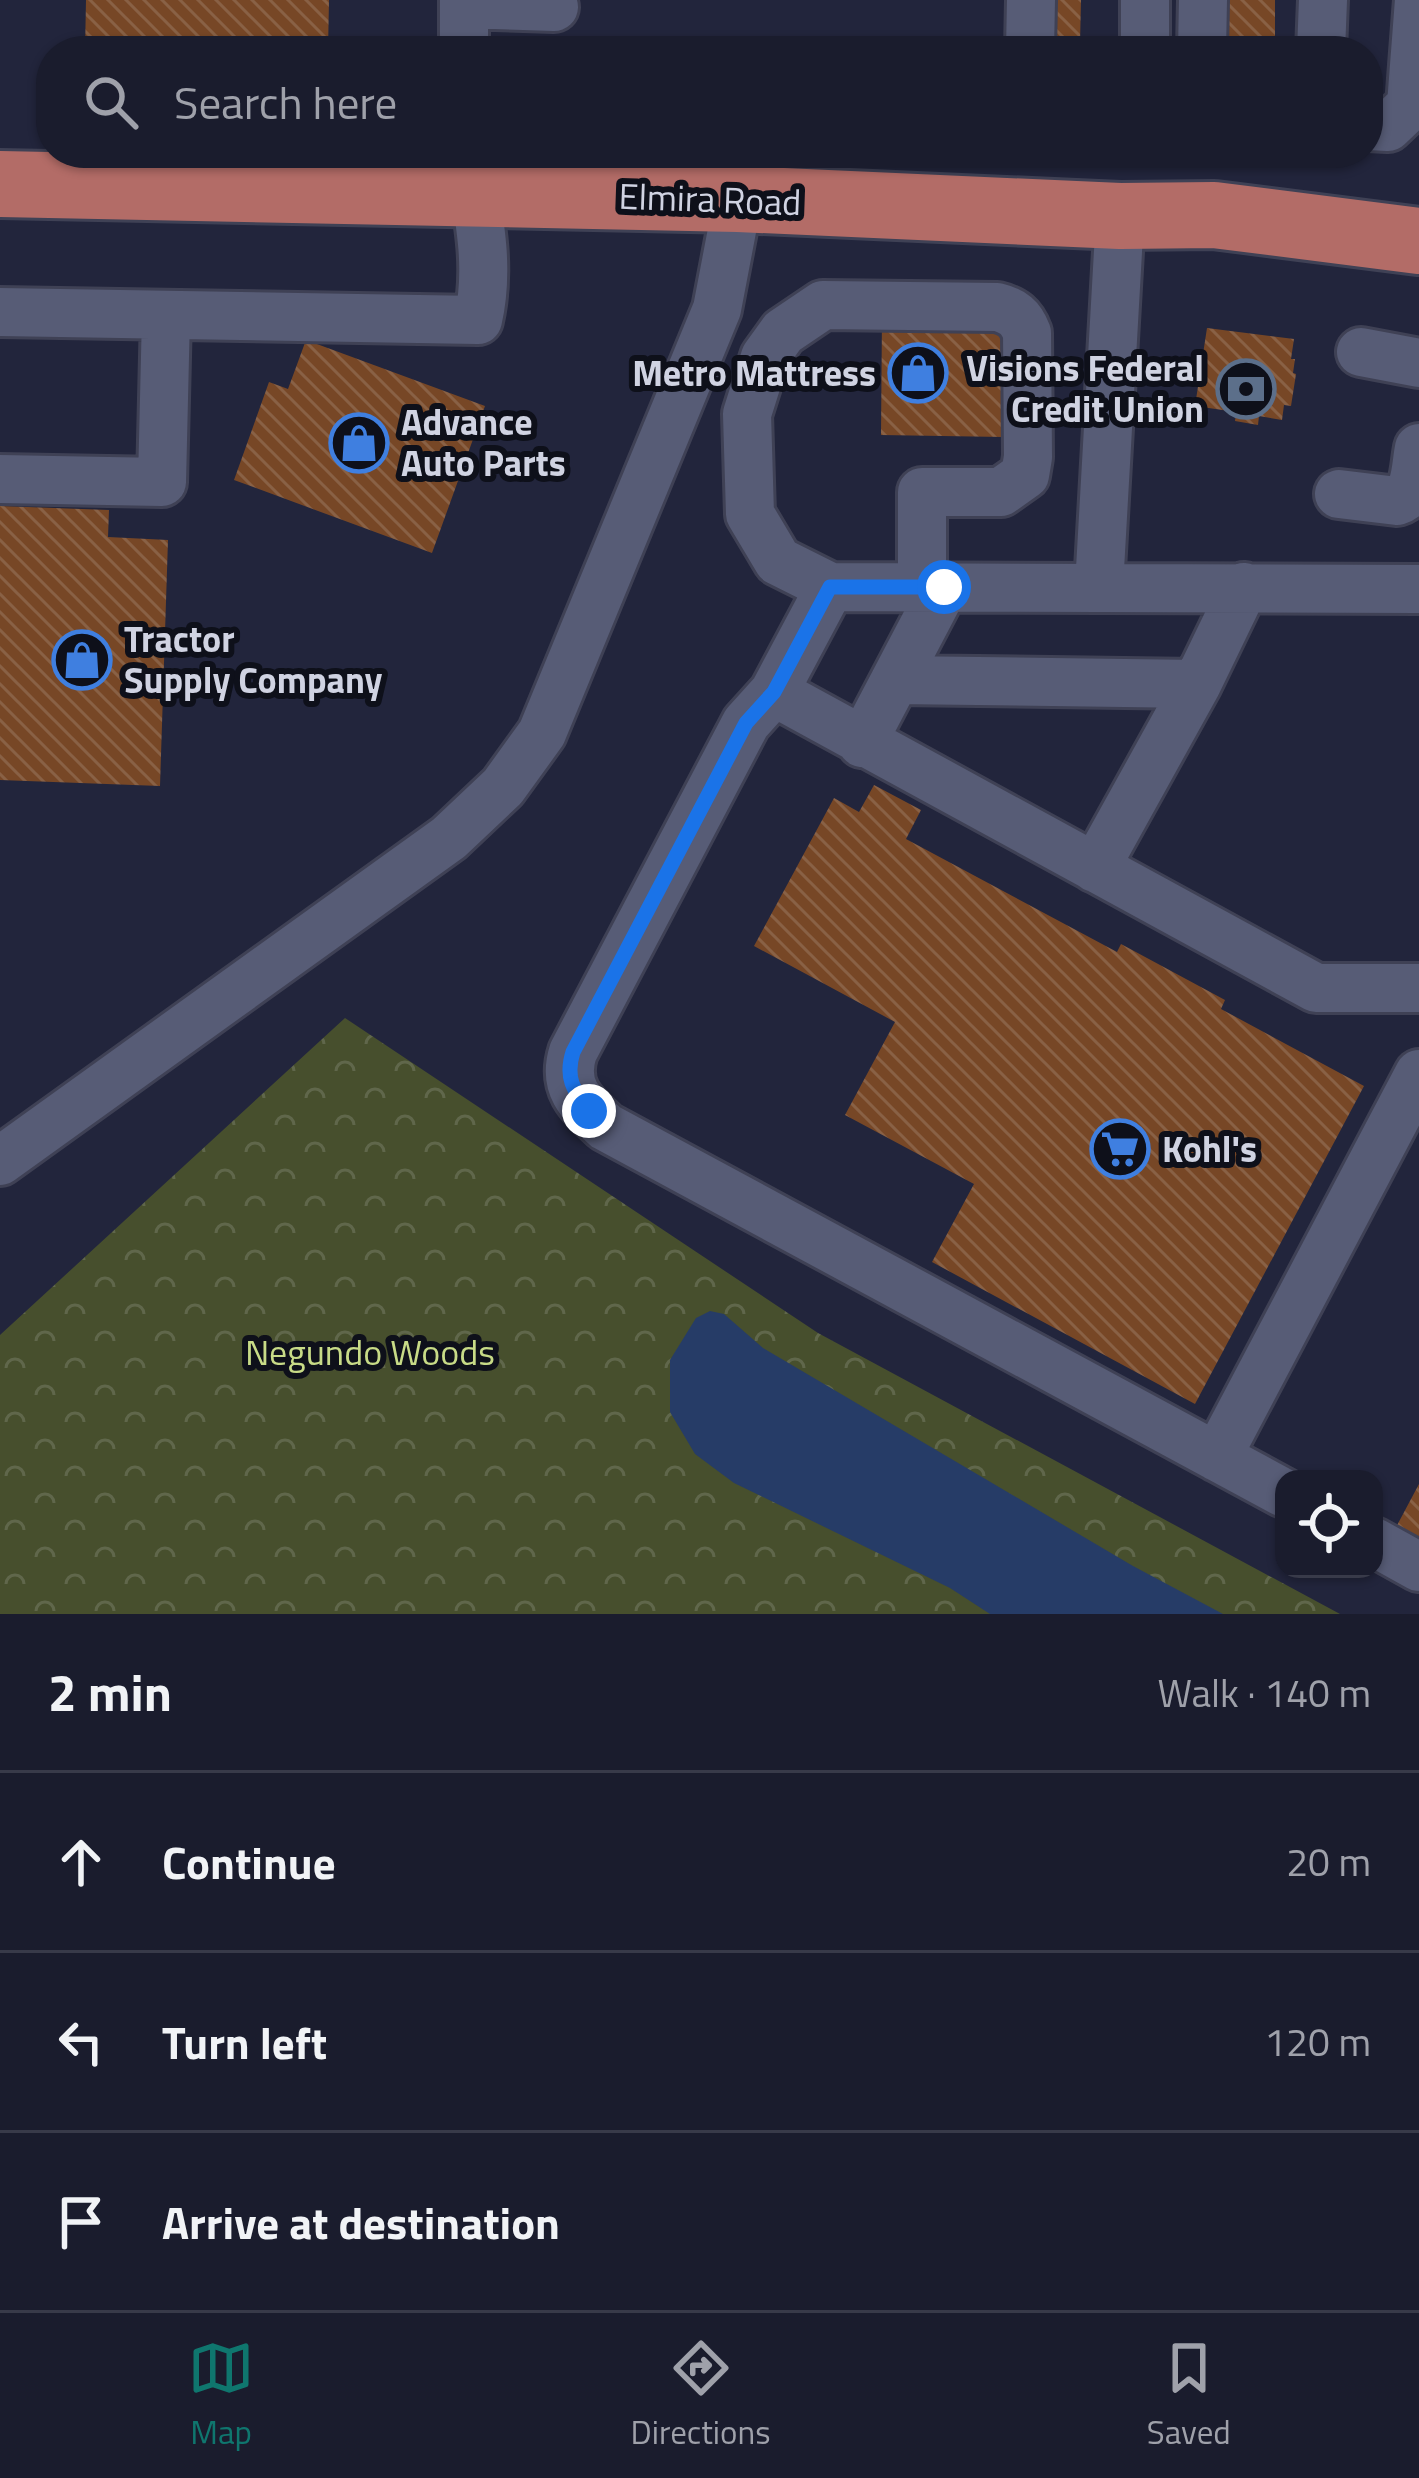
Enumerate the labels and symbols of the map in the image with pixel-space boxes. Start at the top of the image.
street label: Elmira Road [618,168,802,229]
place label: Visions Federal Credit Union [966,340,1204,436]
shop icon: Metro Mattress [887,342,949,404]
place label: Metro Mattress [632,345,876,400]
bank icon: Visions Federal Credit Union [1215,358,1277,420]
place label: Advance Auto Parts [401,394,566,490]
shop icon: Advance Auto Parts [328,412,390,474]
route start [917,560,971,614]
place label: Tractor Supply Company [124,611,383,707]
shop icon: Tractor Supply Company [51,629,113,691]
route end [562,1084,616,1138]
supermarket icon: Kohl's [1089,1118,1151,1180]
place label: Kohl's [1162,1121,1257,1176]
park label: Negundo Woods [245,1324,495,1379]

